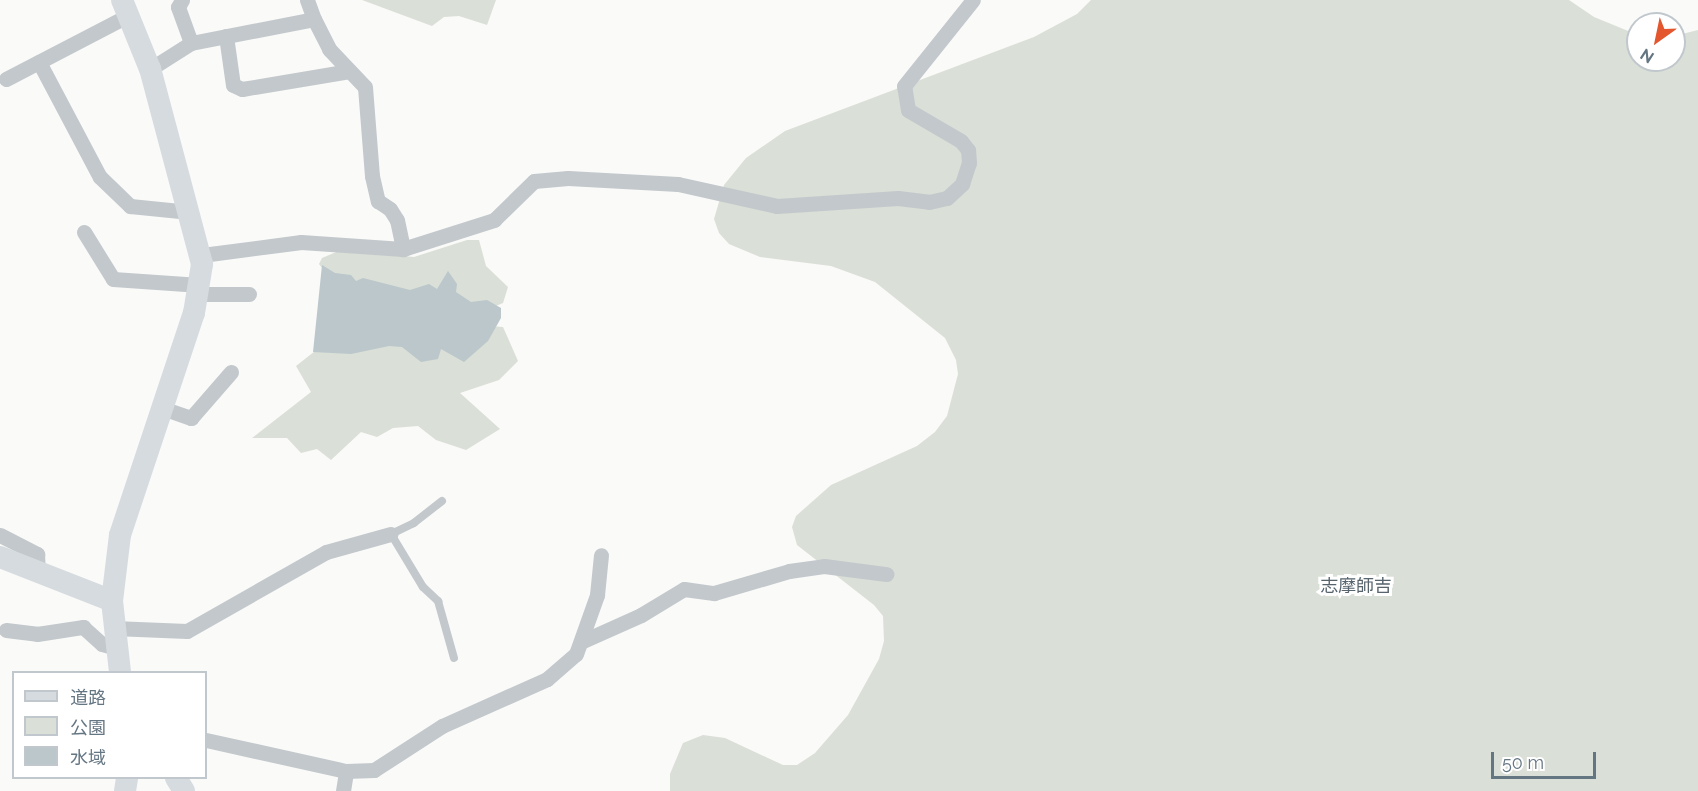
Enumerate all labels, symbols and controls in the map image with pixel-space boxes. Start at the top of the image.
north arrow [1626,12,1686,72]
text: N [1637,45,1657,67]
district label: 志摩師吉 [1320,575,1392,597]
legend [12,671,207,779]
text: 道路 [70,687,106,708]
text: 公園 [70,717,106,738]
scale bar [1494,740,1599,778]
text: 水域 [70,747,106,768]
text: 50 m [1502,752,1544,773]

